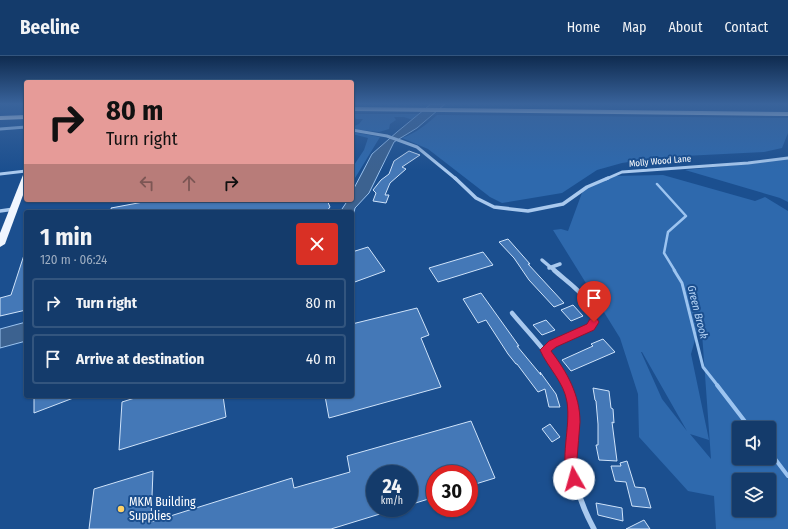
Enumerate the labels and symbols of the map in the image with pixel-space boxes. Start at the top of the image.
street label: Molly Wood Lane [628,153,692,169]
pin [577,281,611,322]
water label: Green Brook [685,284,711,341]
position arrow [553,458,595,500]
speed limit sign: 30 [426,465,478,517]
place label: MKM Building Supplies [129,495,196,523]
marker: MKM Building Supplies [116,504,126,514]

